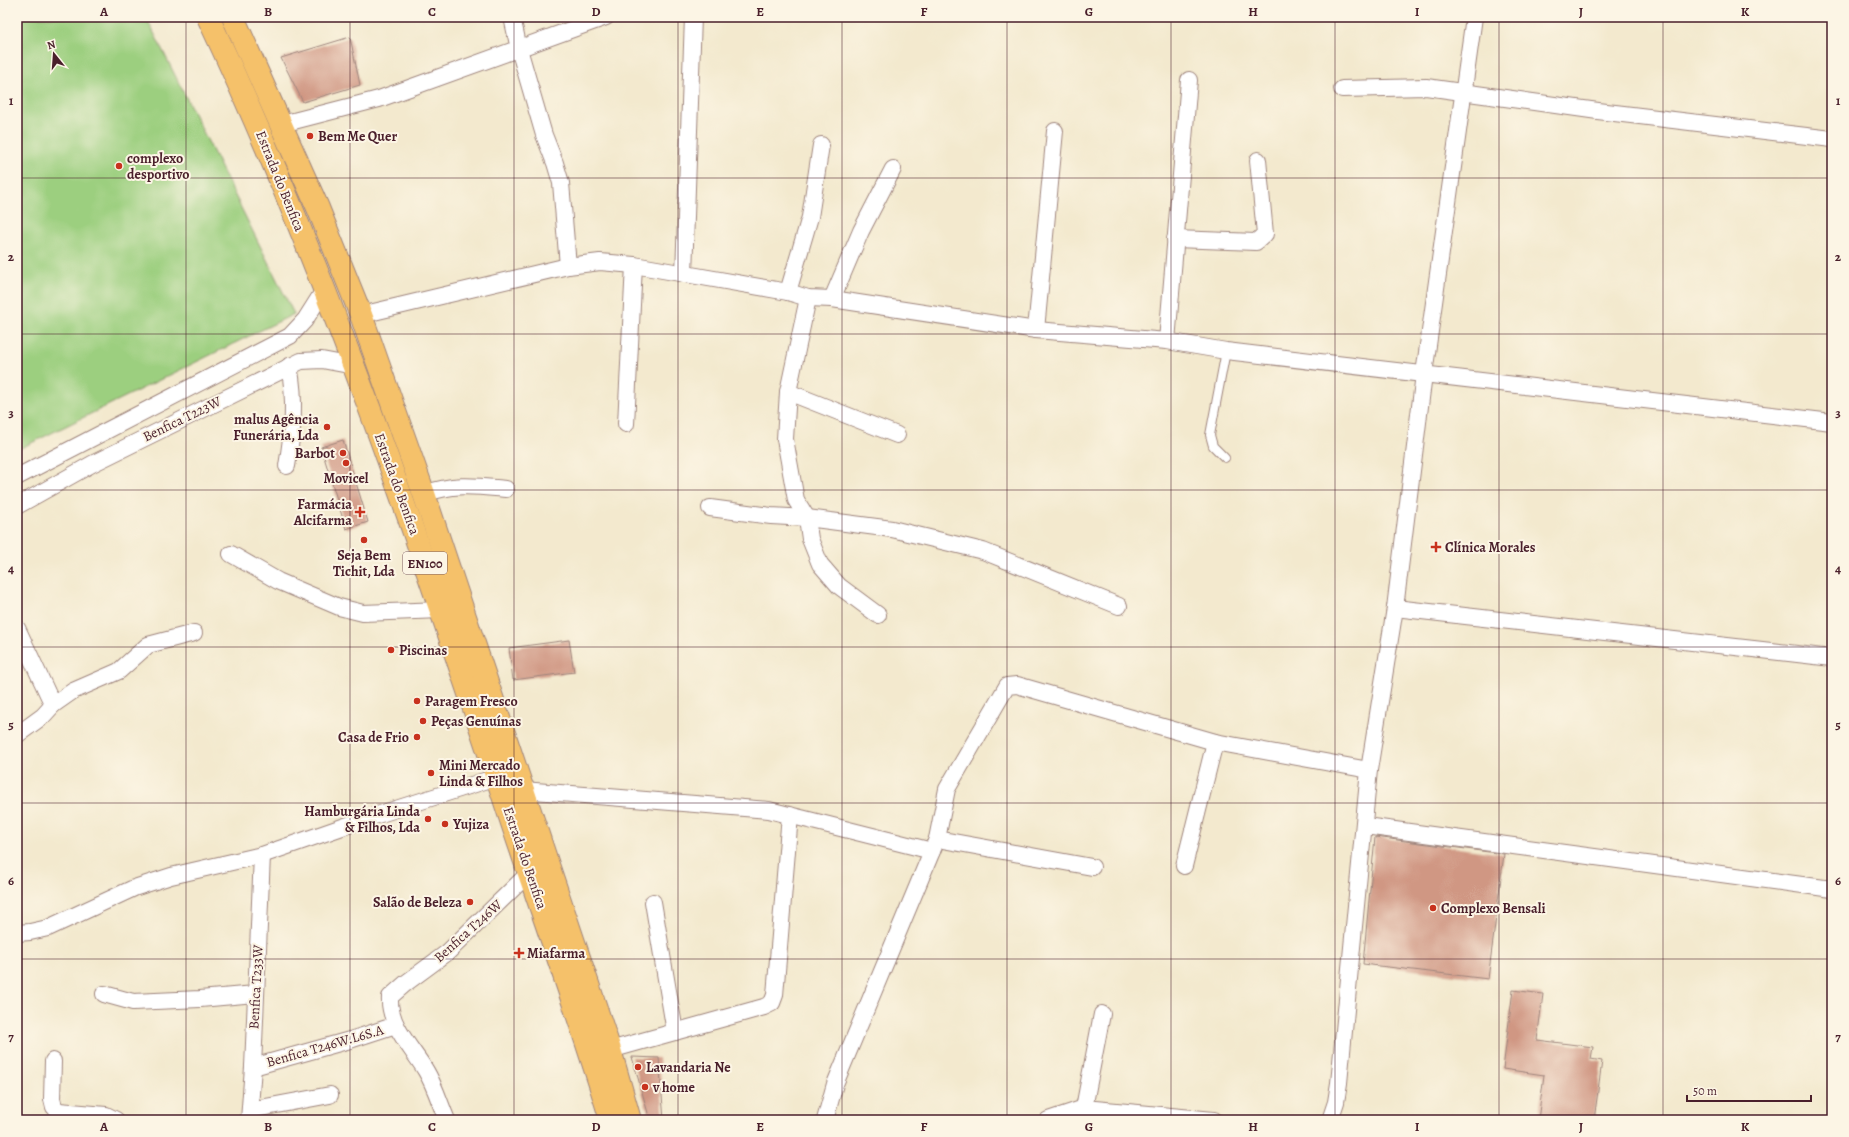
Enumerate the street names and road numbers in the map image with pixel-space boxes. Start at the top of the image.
street label: Estrada do Benfica [251,128,309,235]
street label: Benfica T223W [140,391,225,446]
street label: Estrada do Benfica [370,430,424,538]
road number: EN100 [403,552,447,574]
street label: Estrada do Benfica [499,804,552,912]
street label: Benfica T246W [430,895,507,967]
street label: Benfica T233W [244,943,268,1030]
street label: Benfica T246W.L6S.A [264,1020,387,1072]

